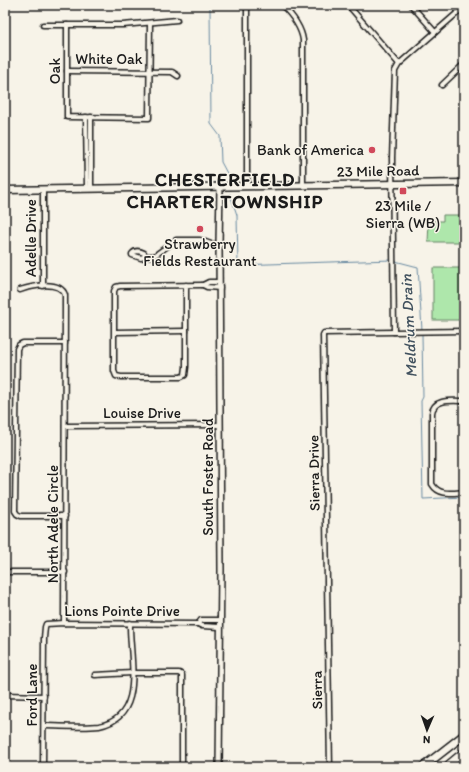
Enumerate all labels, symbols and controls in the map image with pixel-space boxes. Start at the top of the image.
street label: White Oak [75,50,143,68]
street label: Oak [46,58,64,84]
place label: Bank of America [257,141,365,159]
marker: Bank of America [367,145,377,155]
street label: 23 Mile Road [337,161,419,181]
district label: CHESTERFIELD CHARTER TOWNSHIP [127,168,323,213]
marker: 23 Mile / Sierra (WB) [398,186,408,196]
place label: 23 Mile / Sierra (WB) [366,197,440,232]
street label: Adelle Drive [22,199,40,277]
marker: Strawberry Fields Restaurant [195,224,205,234]
place label: Strawberry Fields Restaurant [143,235,257,270]
water label: Meldrum Drain [396,273,421,378]
street label: Louise Drive [103,404,181,422]
street label: South Foster Road [199,418,217,536]
street label: Sierra Drive [304,435,324,511]
street label: North Adele Circle [44,465,62,583]
street label: Lions Pointe Drive [64,602,180,620]
street label: Ford Lane [23,664,41,726]
street label: Sierra [308,670,326,710]
north arrow [407,710,447,750]
text: N [423,733,431,746]

